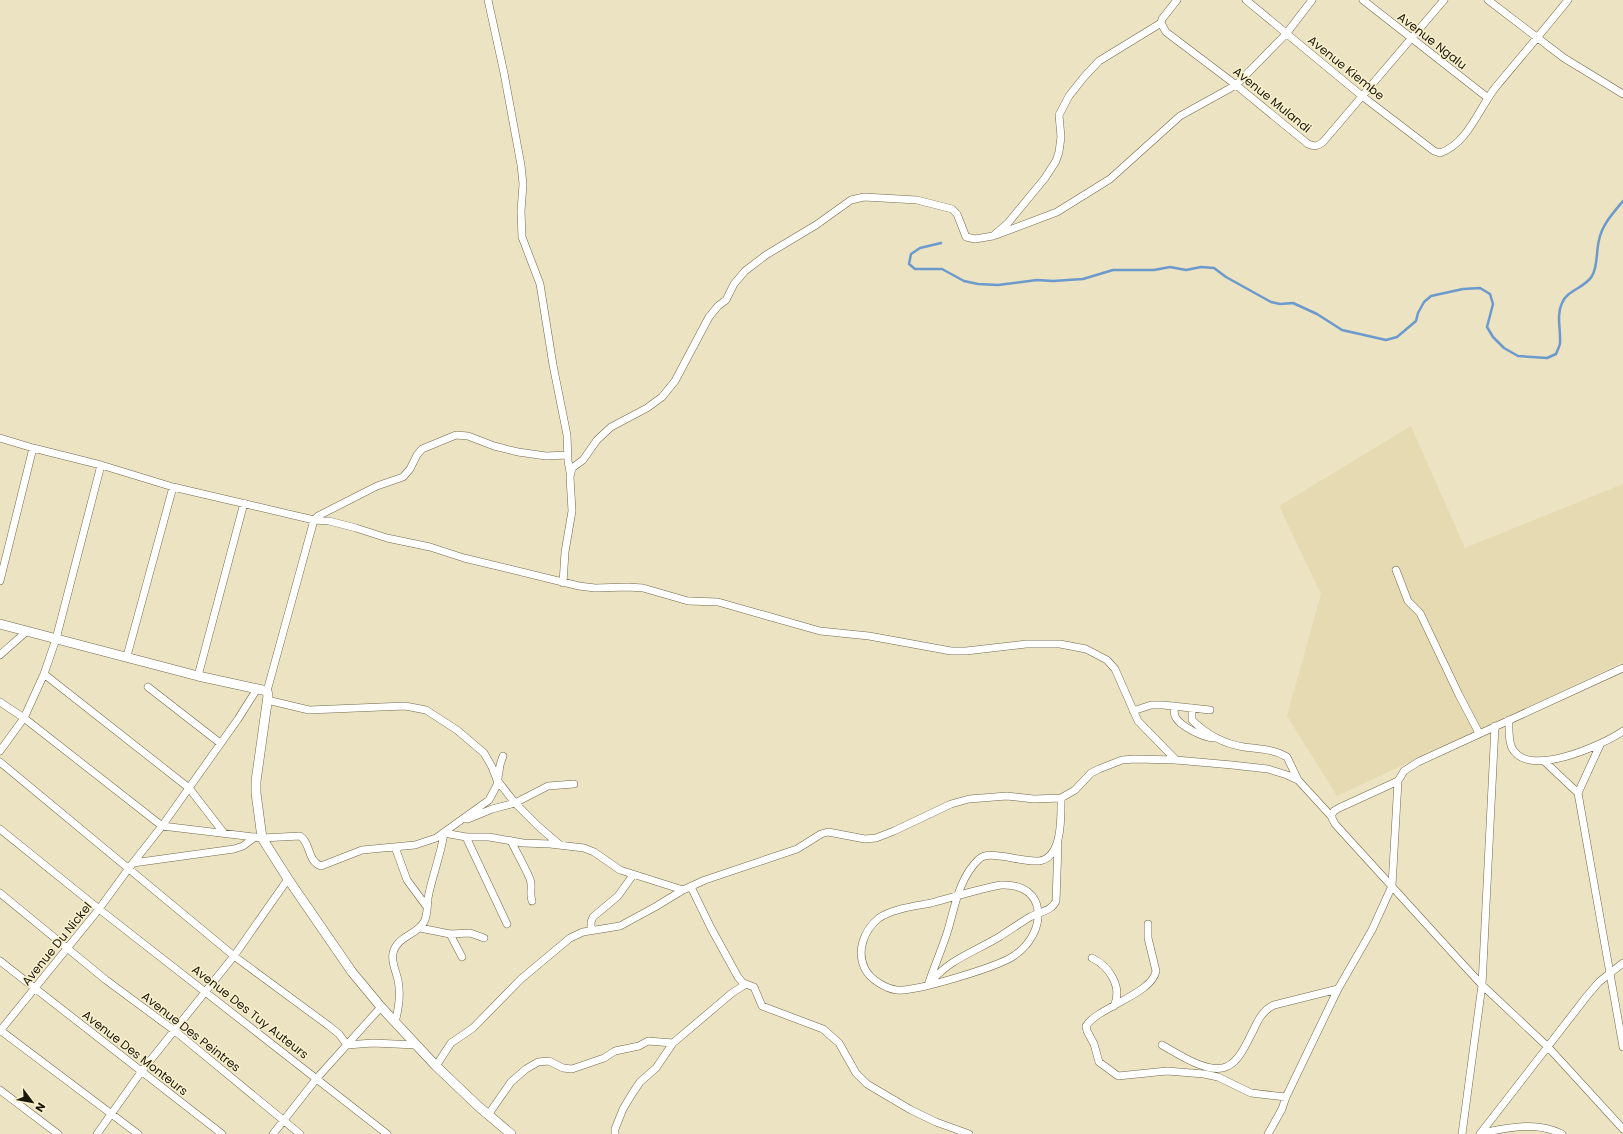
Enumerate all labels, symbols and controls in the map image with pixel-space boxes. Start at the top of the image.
street label: Avenue Ngalu [1394,8,1470,73]
street label: Avenue Kiembe [1305,32,1388,104]
street label: Avenue Mulandi [1230,63,1315,136]
street label: Avenue Du Nickel [18,898,96,989]
street label: Avenue Des Tuy Auteurs [188,961,312,1063]
street label: Avenue Des Peintres [138,988,244,1076]
street label: Avenue Des Monteurs [79,1006,192,1099]
north arrow [12,1082,52,1122]
text: N [32,1100,49,1115]

